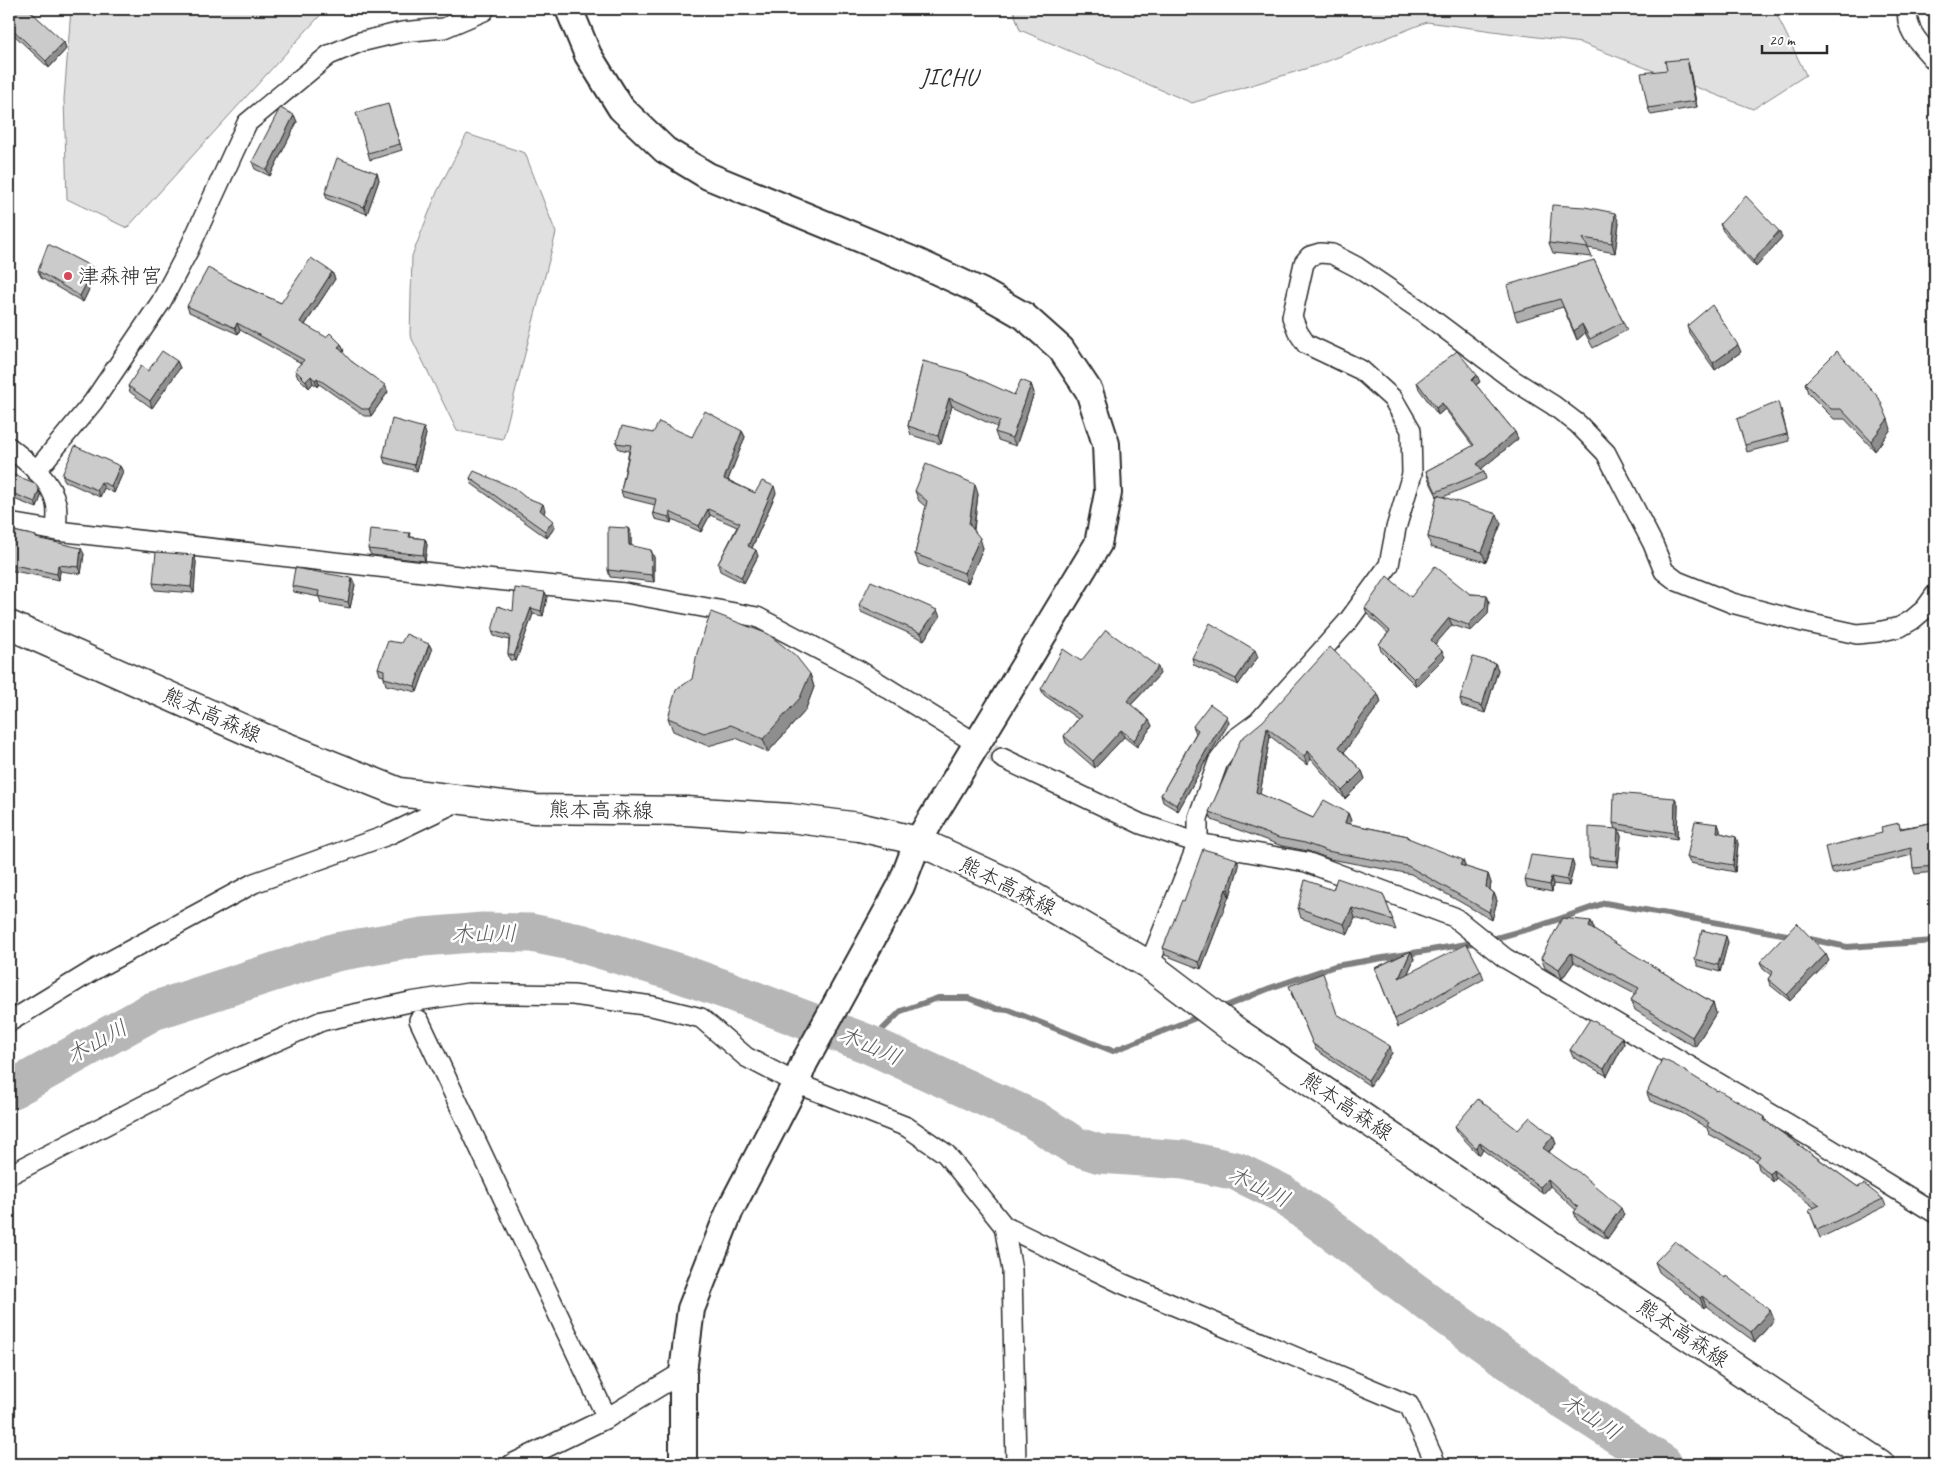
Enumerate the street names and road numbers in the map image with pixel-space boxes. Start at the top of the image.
street label: 熊本高森線 [159,682,265,748]
street label: 熊本高森線 [548,796,654,824]
street label: 熊本高森線 [955,851,1061,921]
street label: 熊本高森線 [1296,1066,1398,1146]
street label: 熊本高森線 [1632,1293,1734,1373]

